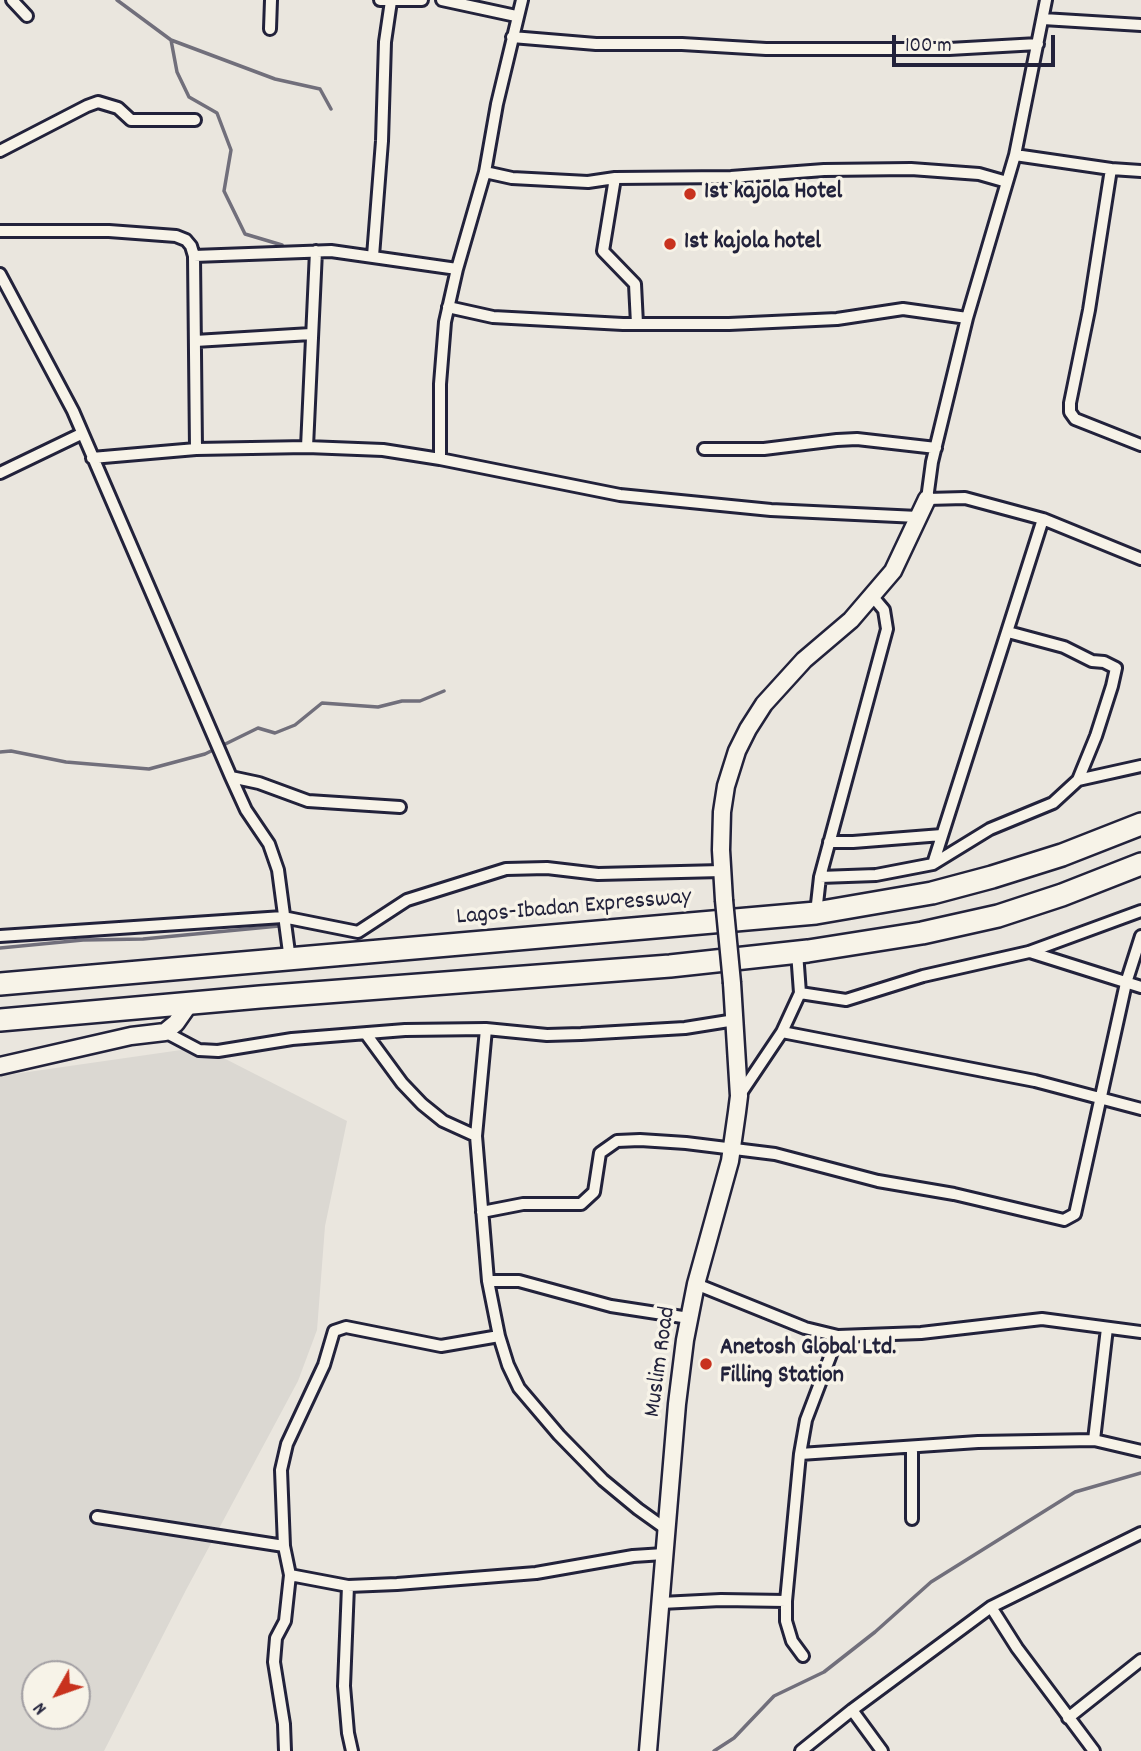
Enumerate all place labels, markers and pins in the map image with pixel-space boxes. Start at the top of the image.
place label: 1st kajola Hotel [704,180,842,208]
marker: 1st kajola Hotel [682,186,698,202]
place label: 1st kajola hotel [684,230,821,258]
marker: 1st kajola hotel [662,236,678,252]
place label: Anetosh Global Ltd. Filling Station [720,1336,896,1392]
marker: Anetosh Global Ltd. Filling Station [698,1356,714,1372]

